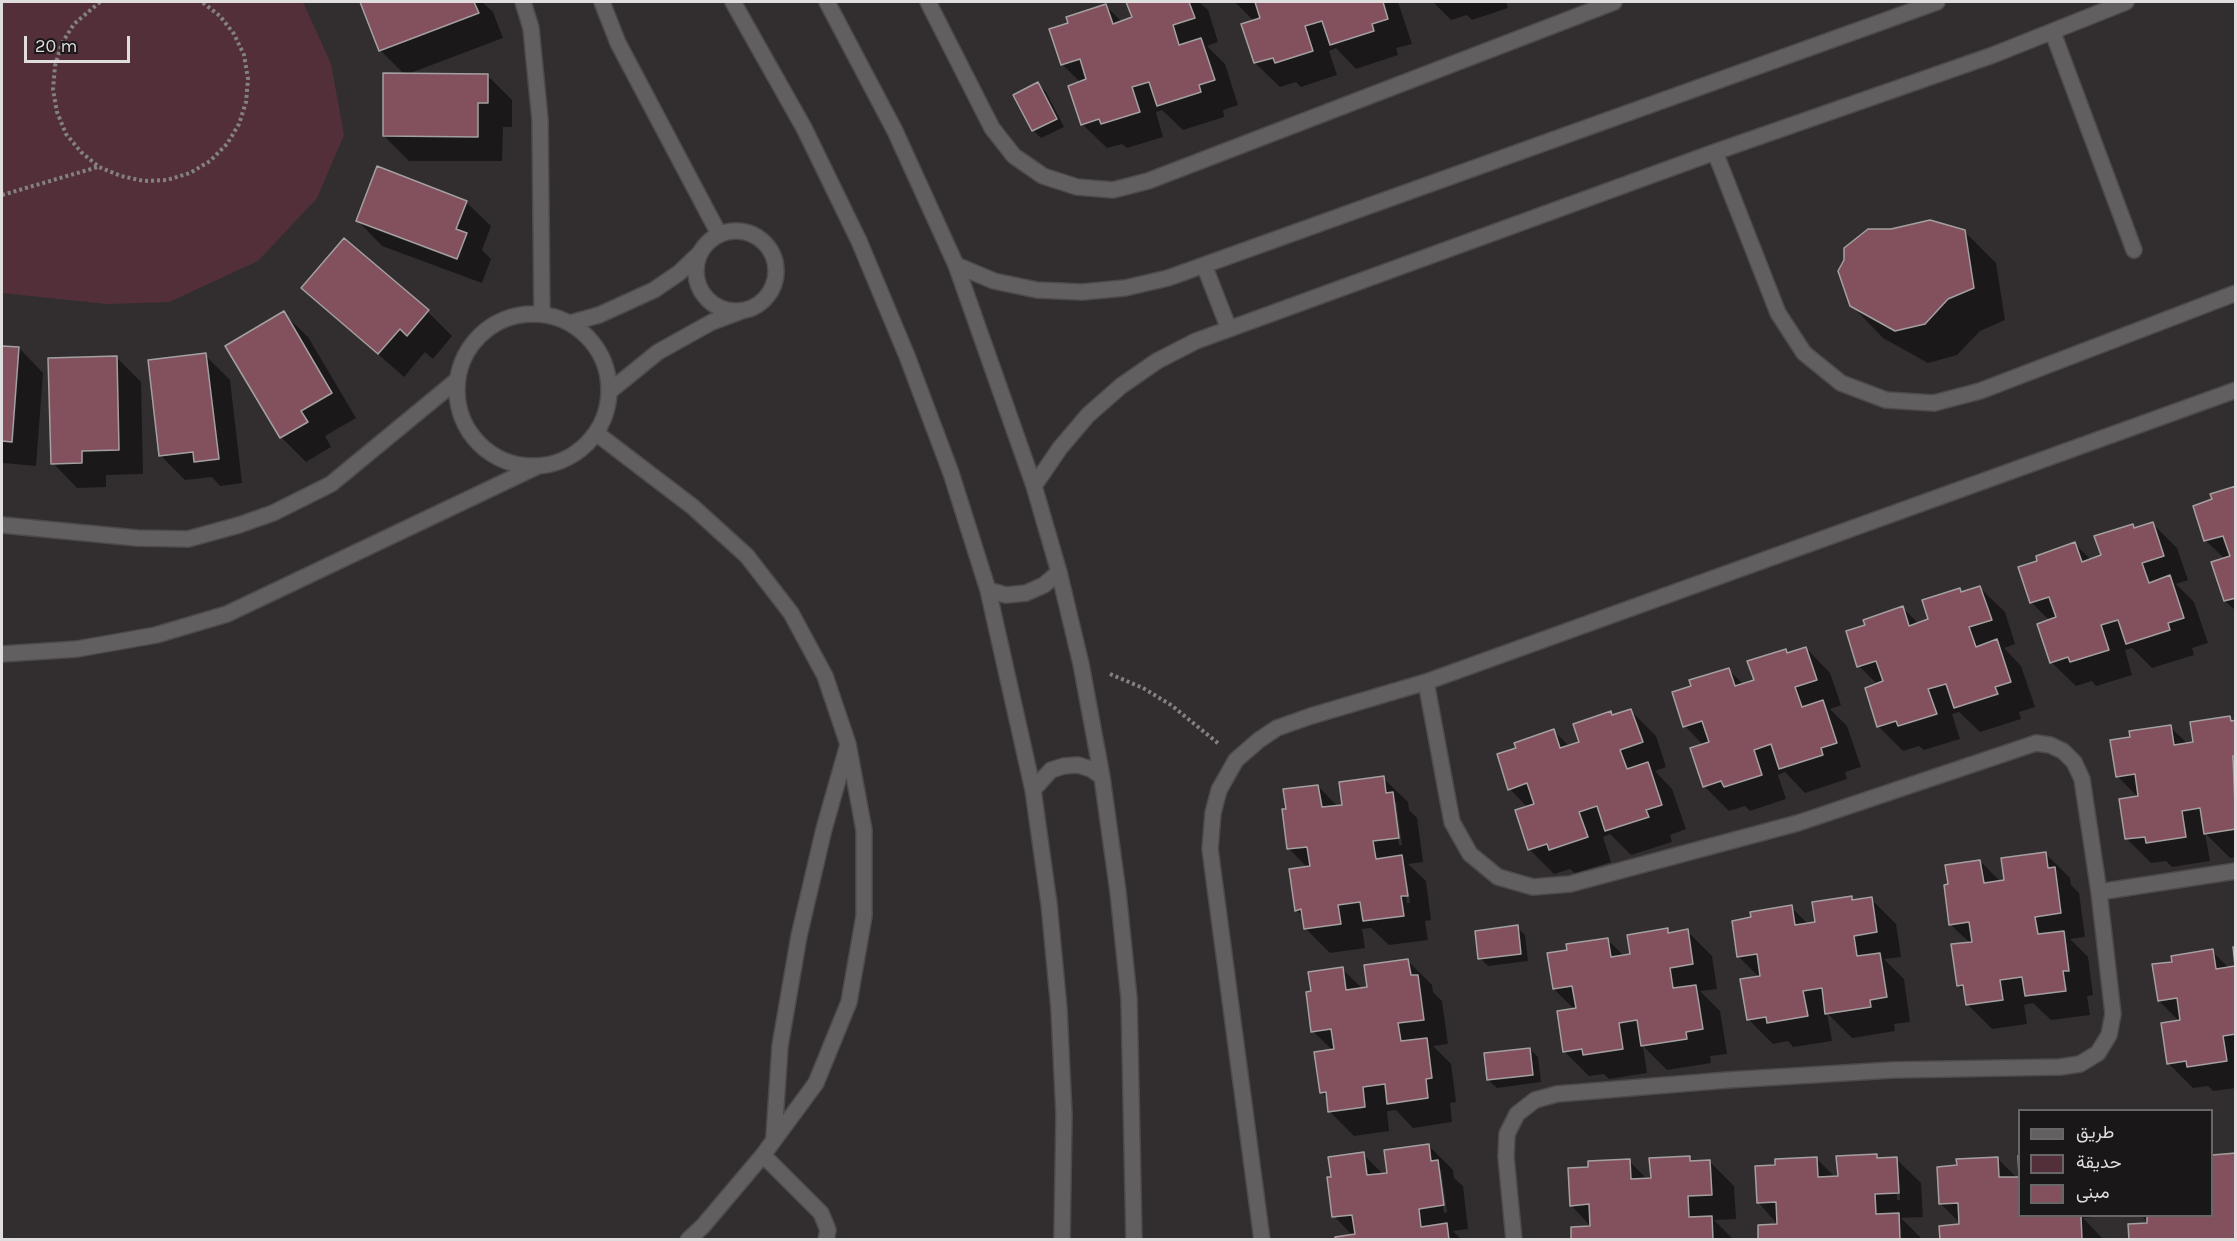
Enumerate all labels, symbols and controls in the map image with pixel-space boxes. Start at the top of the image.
scale bar [27,24,134,62]
text: 20 m [35,35,77,57]
legend [2018,1109,2213,1217]
text: طريق [2076,1121,2114,1143]
text: حديقة [2076,1151,2122,1173]
text: مبنى [2076,1181,2110,1203]

